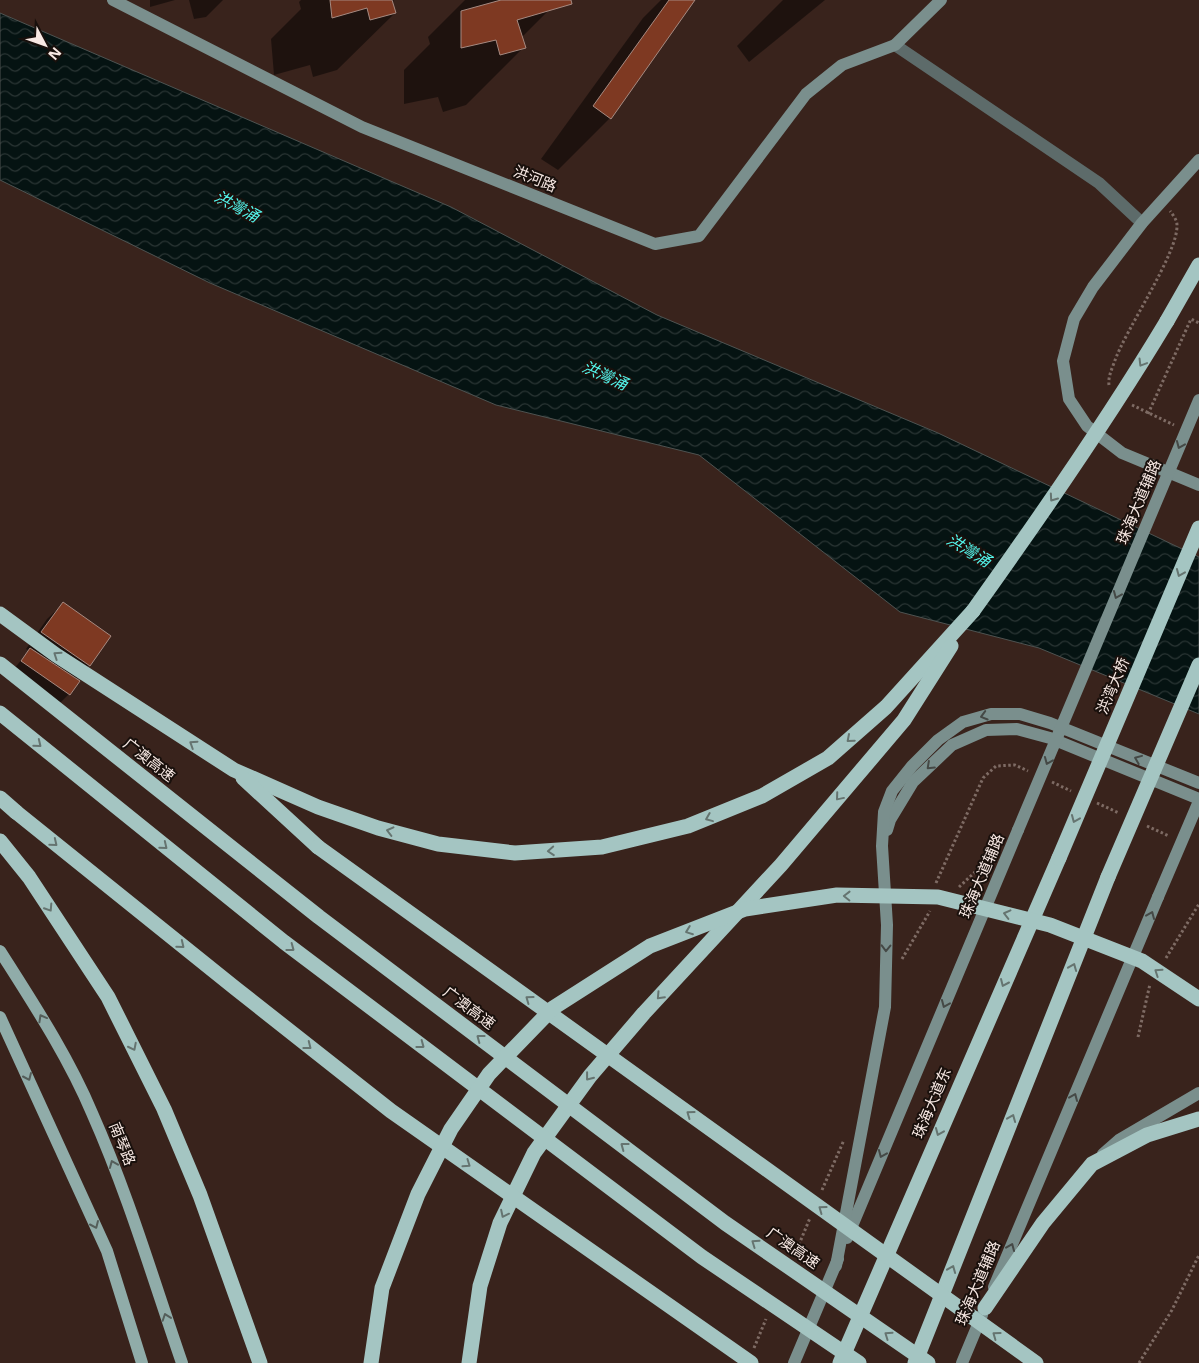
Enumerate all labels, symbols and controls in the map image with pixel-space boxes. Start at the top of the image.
north arrow [20,20,70,70]
text: N [44,43,66,64]
street label: 洪河路 [511,160,560,196]
water label: 洪灣涌 [211,185,265,228]
water label: 洪灣涌 [579,355,633,396]
one-way arrow [1138,357,1148,366]
one-way arrow [1176,440,1187,449]
street label: 珠海大道辅路 [1111,456,1165,547]
one-way arrow [1050,493,1059,502]
water label: 洪灣涌 [943,528,997,573]
one-way arrow [1175,568,1186,577]
one-way arrow [1113,590,1124,599]
one-way arrow [53,652,63,661]
street label: 洪湾大桥 [1091,654,1133,717]
one-way arrow [980,711,988,721]
street label: 广澳高速 [120,733,179,786]
one-way arrow [846,733,855,742]
one-way arrow [32,738,41,746]
one-way arrow [190,740,199,750]
one-way arrow [1134,754,1142,764]
one-way arrow [1043,756,1054,765]
one-way arrow [927,760,936,769]
one-way arrow [836,791,844,800]
one-way arrow [705,812,714,822]
one-way arrow [1071,814,1082,823]
one-way arrow [386,826,395,837]
street label: 珠海大道辅路 [954,830,1008,921]
one-way arrow [48,837,57,845]
one-way arrow [159,840,168,849]
one-way arrow [546,845,554,856]
one-way arrow [843,890,851,901]
one-way arrow [43,903,53,912]
one-way arrow [1003,909,1012,920]
one-way arrow [1144,911,1155,920]
one-way arrow [686,925,694,935]
one-way arrow [175,939,184,947]
one-way arrow [285,942,295,951]
one-way arrow [881,944,891,952]
one-way arrow [1066,963,1077,972]
one-way arrow [1155,969,1164,978]
one-way arrow [999,978,1010,987]
street label: 广澳高速 [440,981,500,1033]
one-way arrow [657,990,666,999]
one-way arrow [525,996,535,1005]
one-way arrow [941,1000,951,1008]
one-way arrow [38,1014,48,1023]
one-way arrow [476,1035,486,1044]
one-way arrow [302,1040,312,1049]
one-way arrow [415,1040,424,1048]
one-way arrow [127,1042,137,1051]
street label: 珠海大道东 [907,1064,955,1141]
one-way arrow [587,1071,595,1080]
one-way arrow [22,1072,33,1081]
one-way arrow [1068,1093,1078,1102]
one-way arrow [686,1111,695,1120]
one-way arrow [1006,1114,1017,1123]
street label: 南琴路 [105,1119,141,1168]
one-way arrow [935,1127,945,1136]
one-way arrow [621,1144,630,1152]
one-way arrow [878,1149,889,1158]
one-way arrow [461,1158,470,1167]
one-way arrow [108,1160,118,1168]
one-way arrow [818,1206,827,1215]
one-way arrow [500,1209,510,1218]
one-way arrow [88,1220,99,1229]
street label: 广澳高速 [763,1222,824,1273]
street label: 珠海大道辅路 [950,1237,1004,1328]
one-way arrow [751,1240,760,1249]
one-way arrow [1005,1243,1015,1252]
one-way arrow [946,1265,957,1274]
one-way arrow [162,1313,172,1322]
one-way arrow [884,1332,894,1341]
one-way arrow [993,1332,1002,1340]

